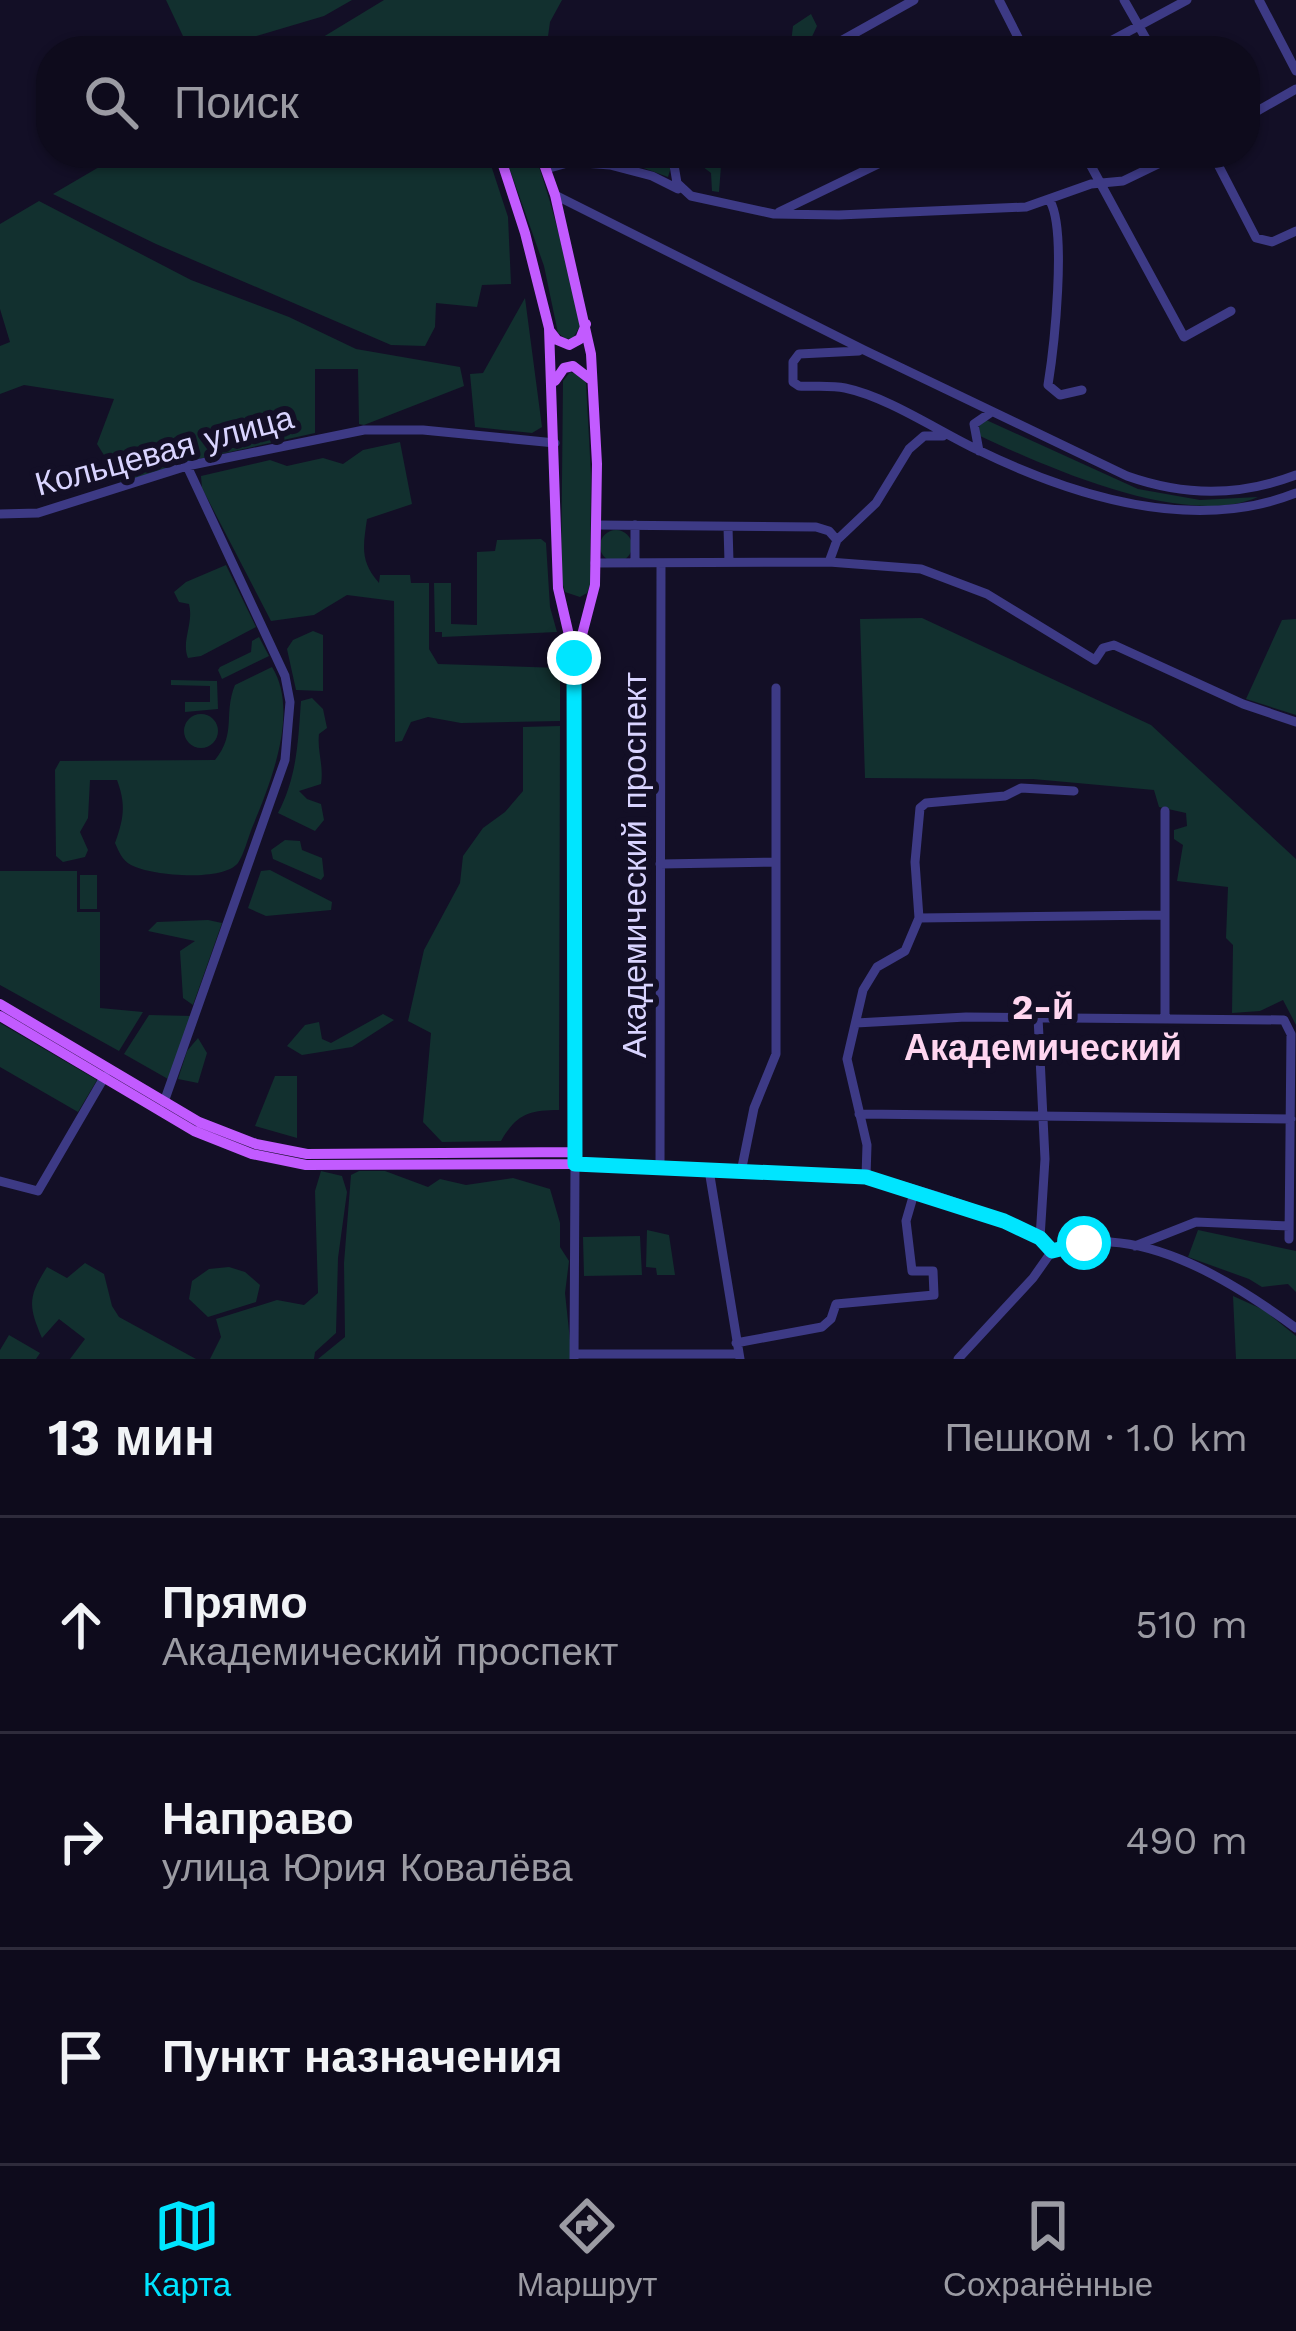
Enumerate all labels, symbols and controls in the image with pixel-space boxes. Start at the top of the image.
search box [36,36,1260,168]
icon: search [78,69,144,135]
text: Поиск [174,76,299,129]
street label: Кольцевая улица [31,397,298,504]
route end [547,631,601,685]
street label: Академический проспект [615,672,654,1058]
district label: 2-й Академический [904,986,1182,1069]
route start [1057,1216,1111,1270]
text: 13 мин [48,1408,215,1467]
text: Пешком · 1.0 km [945,1415,1248,1460]
text: Прямо [162,1576,308,1629]
icon: ahead [48,1592,114,1658]
text: 510 m [1135,1602,1248,1647]
text: Академический проспект [162,1629,618,1674]
text: Направо [162,1792,354,1845]
icon: right [48,1808,114,1874]
text: 490 m [1125,1818,1248,1863]
text: улица Юрия Ковалёва [162,1845,573,1890]
icon: arrive [48,2024,114,2090]
text: Пункт назначения [162,2030,562,2083]
tab: Карта [143,2193,231,2304]
tab: Маршрут [517,2193,657,2304]
tab: Сохранённые [943,2193,1153,2304]

